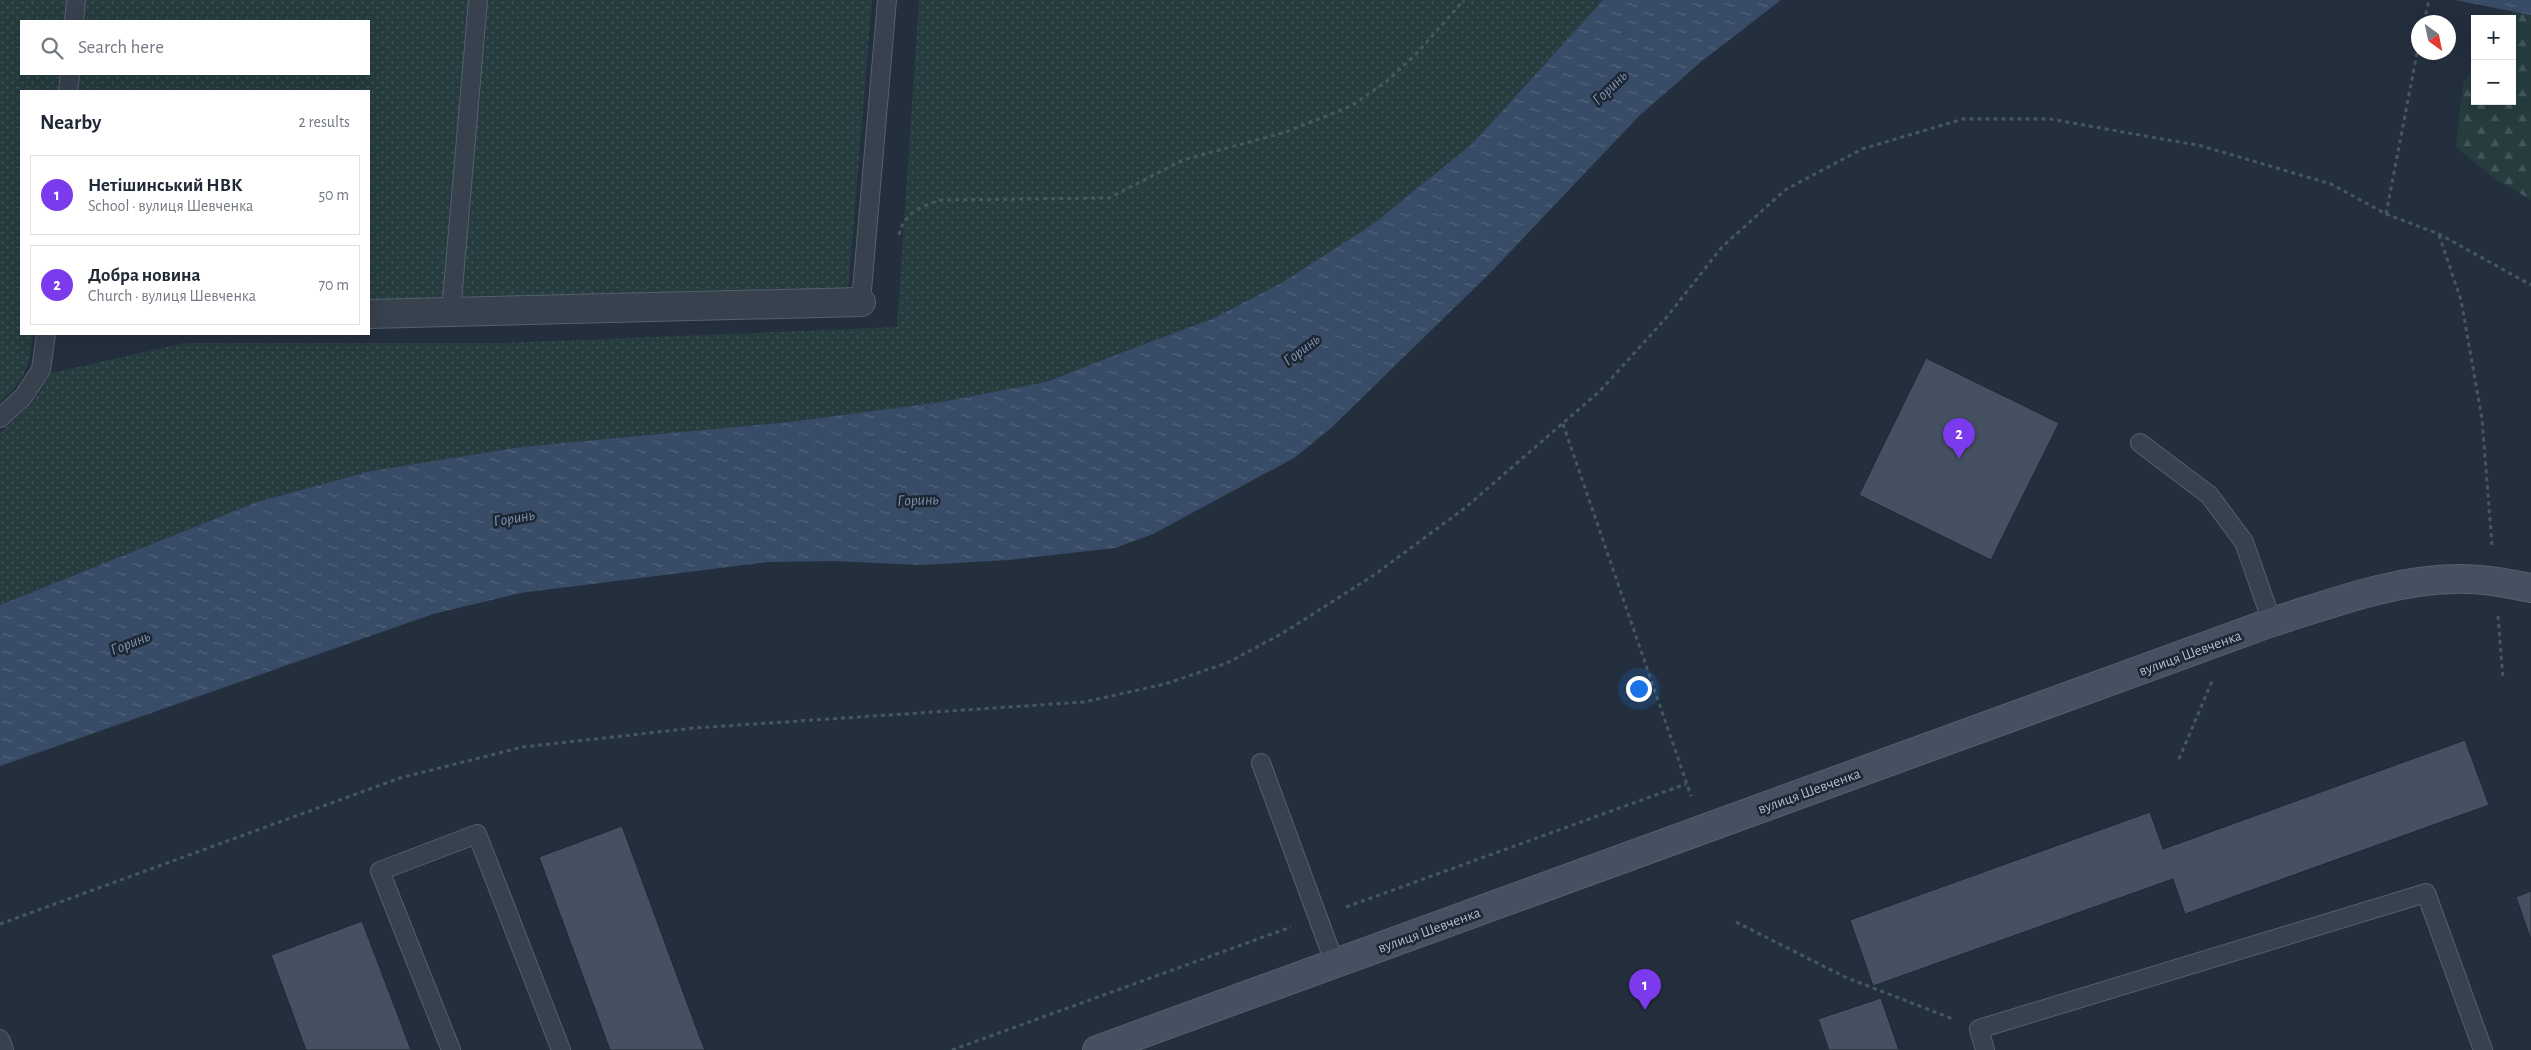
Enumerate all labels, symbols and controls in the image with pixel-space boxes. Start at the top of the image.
north arrow [2411,15,2456,60]
map controls [2471,15,2516,105]
button: + [2471,15,2516,60]
search box [20,20,370,75]
icon: search [38,34,66,62]
text: Search here [78,38,164,57]
button: − [2471,60,2516,105]
water label: Горинь [1589,68,1631,109]
text: Nearby [40,112,101,133]
text: 2 results [298,114,350,130]
text: Нетішинський НВК [88,176,243,195]
text: 1 [54,187,60,203]
text: 50 m [318,187,349,203]
text: School · вулиця Шевченка [88,198,253,214]
text: Добра новина [88,266,200,285]
text: 2 [53,277,61,293]
text: 70 m [318,277,349,293]
text: Church · вулиця Шевченка [88,288,256,304]
water label: Горинь [1280,331,1324,369]
pin: 2 [1943,418,1975,459]
water label: Горинь [897,491,939,510]
water label: Горинь [492,507,536,530]
water label: Горинь [108,628,153,659]
street label: вулиця Шевченка [2137,628,2244,679]
your location [1626,676,1652,702]
street label: вулиця Шевченка [1756,766,1863,817]
street label: вулиця Шевченка [1376,905,1483,956]
pin: 1 [1629,969,1661,1010]

